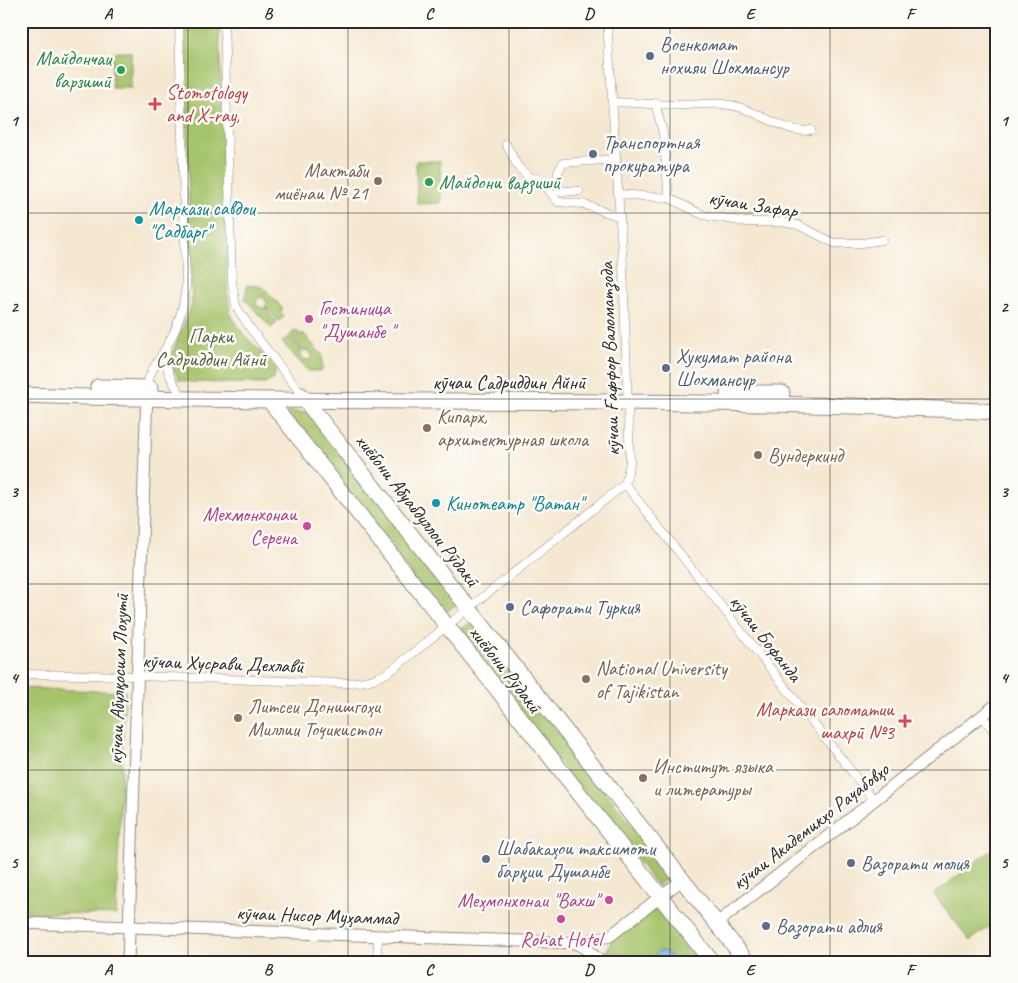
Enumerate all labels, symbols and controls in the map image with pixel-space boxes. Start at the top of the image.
text: A [104,4,114,24]
text: B [264,4,274,24]
text: C [425,4,435,24]
text: D [584,4,595,24]
text: E [746,4,757,24]
text: F [906,4,917,24]
place label: Военкомат нохияи Шохмансур [660,32,790,80]
place label: Майдончаи варзишӣ [36,46,113,94]
marker: Военкомат нохияи Шохмансур [644,50,656,62]
marker: Майдончаи варзишӣ [115,64,127,76]
place label: Stomotology and X-ray, [166,80,249,128]
marker: Stomotology and X-ray, [148,97,162,111]
text: 1 [10,111,19,131]
text: 1 [1000,111,1009,131]
place label: Транспортная прокуратура [603,130,700,178]
marker: Транспортная прокуратура [587,148,599,160]
place label: Мактаби миёнаи № 21 [274,158,370,206]
place label: Майдони варзишӣ [439,170,562,195]
marker: Мактаби миёнаи № 21 [372,175,384,187]
marker: Майдони варзишӣ [423,176,435,188]
street label: кӯчаи Зафар [707,185,801,224]
place label: Маркази савдои "Садбарг" [149,196,257,244]
marker: Маркази савдои "Садбарг" [133,214,145,226]
street label: кӯчаи Ғаффор Валоматзода [594,260,626,456]
place label: Гостиница "Душанбе " [319,296,399,344]
text: 2 [10,297,19,317]
text: 2 [1000,297,1009,317]
marker: Гостиница "Душанбе " [303,313,315,325]
park label: Парки Садриддин Айнӣ [156,324,268,372]
place label: Хукумат района Шохмансур [676,344,793,392]
marker: Хукумат района Шохмансур [660,362,672,374]
street label: кӯчаи Садриддин Айнӣ [432,370,587,395]
place label: Кипарх, архитектурная школа [437,404,590,452]
marker: Кипарх, архитектурная школа [421,422,433,434]
street label: хиёбони Абуабдуллои Рӯдакӣ [350,429,486,593]
place label: Вундеркинд [768,443,845,468]
marker: Вундеркинд [752,449,764,461]
text: 3 [10,482,19,502]
text: 3 [1000,482,1009,502]
place label: Кинотеатр "Ватан" [446,491,587,516]
marker: Кинотеатр "Ватан" [430,497,442,509]
place label: Мехмонхонаи Серена [203,502,299,550]
marker: Мехмонхонаи Серена [301,520,313,532]
street label: кӯчаи Бофанда [724,590,809,688]
street label: кӯчаи Абулқосим Лоҳутӣ [103,592,134,765]
place label: Сафорати Туркия [520,595,641,620]
marker: Сафорати Туркия [504,601,516,613]
street label: хиёбони Рӯдакӣ [464,621,548,719]
street label: кӯчаи Хусрави Дехлавӣ [142,648,306,679]
place label: National University of Tajikistan [596,656,729,704]
text: 4 [10,668,19,688]
text: 4 [1000,668,1009,688]
marker: National University of Tajikistan [580,673,592,685]
place label: Литсеи Донишгоҳи Миллии Тоҷикистон [248,694,384,742]
place label: Маркази саломатии шахрӣ №3 [756,697,896,745]
marker: Литсеи Донишгоҳи Миллии Тоҷикистон [232,712,244,724]
marker: Маркази саломатии шахрӣ №3 [898,714,912,728]
place label: Институт языка и литературы [653,754,774,802]
street label: кӯчаи Академикҳо Раҷабовҳо [727,757,895,896]
marker: Институт языка и литературы [637,772,649,784]
place label: Шабакаҳои таксимоти барқии Душанбе [496,836,657,884]
place label: Вазорати молия [861,851,970,877]
text: 5 [11,853,20,873]
marker: Шабакаҳои таксимоти барқии Душанбе [480,853,492,865]
text: 5 [1001,853,1010,873]
marker: Вазорати молия [845,857,857,869]
place label: Меҳмонхонаи "Вахш" [457,888,603,913]
marker: Меҳмонхонаи "Вахш" [603,894,615,906]
street label: кӯчаи Нисор Муҳаммад [236,900,401,931]
marker: Rohat Hotel [555,913,567,925]
place label: Вазорати адлия [776,914,883,940]
marker: Вазорати адлия [760,920,772,932]
place label: Rohat Hotel [520,927,605,952]
text: A [104,960,114,980]
text: B [264,960,274,980]
text: C [425,960,435,980]
text: D [584,960,595,980]
text: E [746,960,757,980]
text: F [906,960,917,980]

